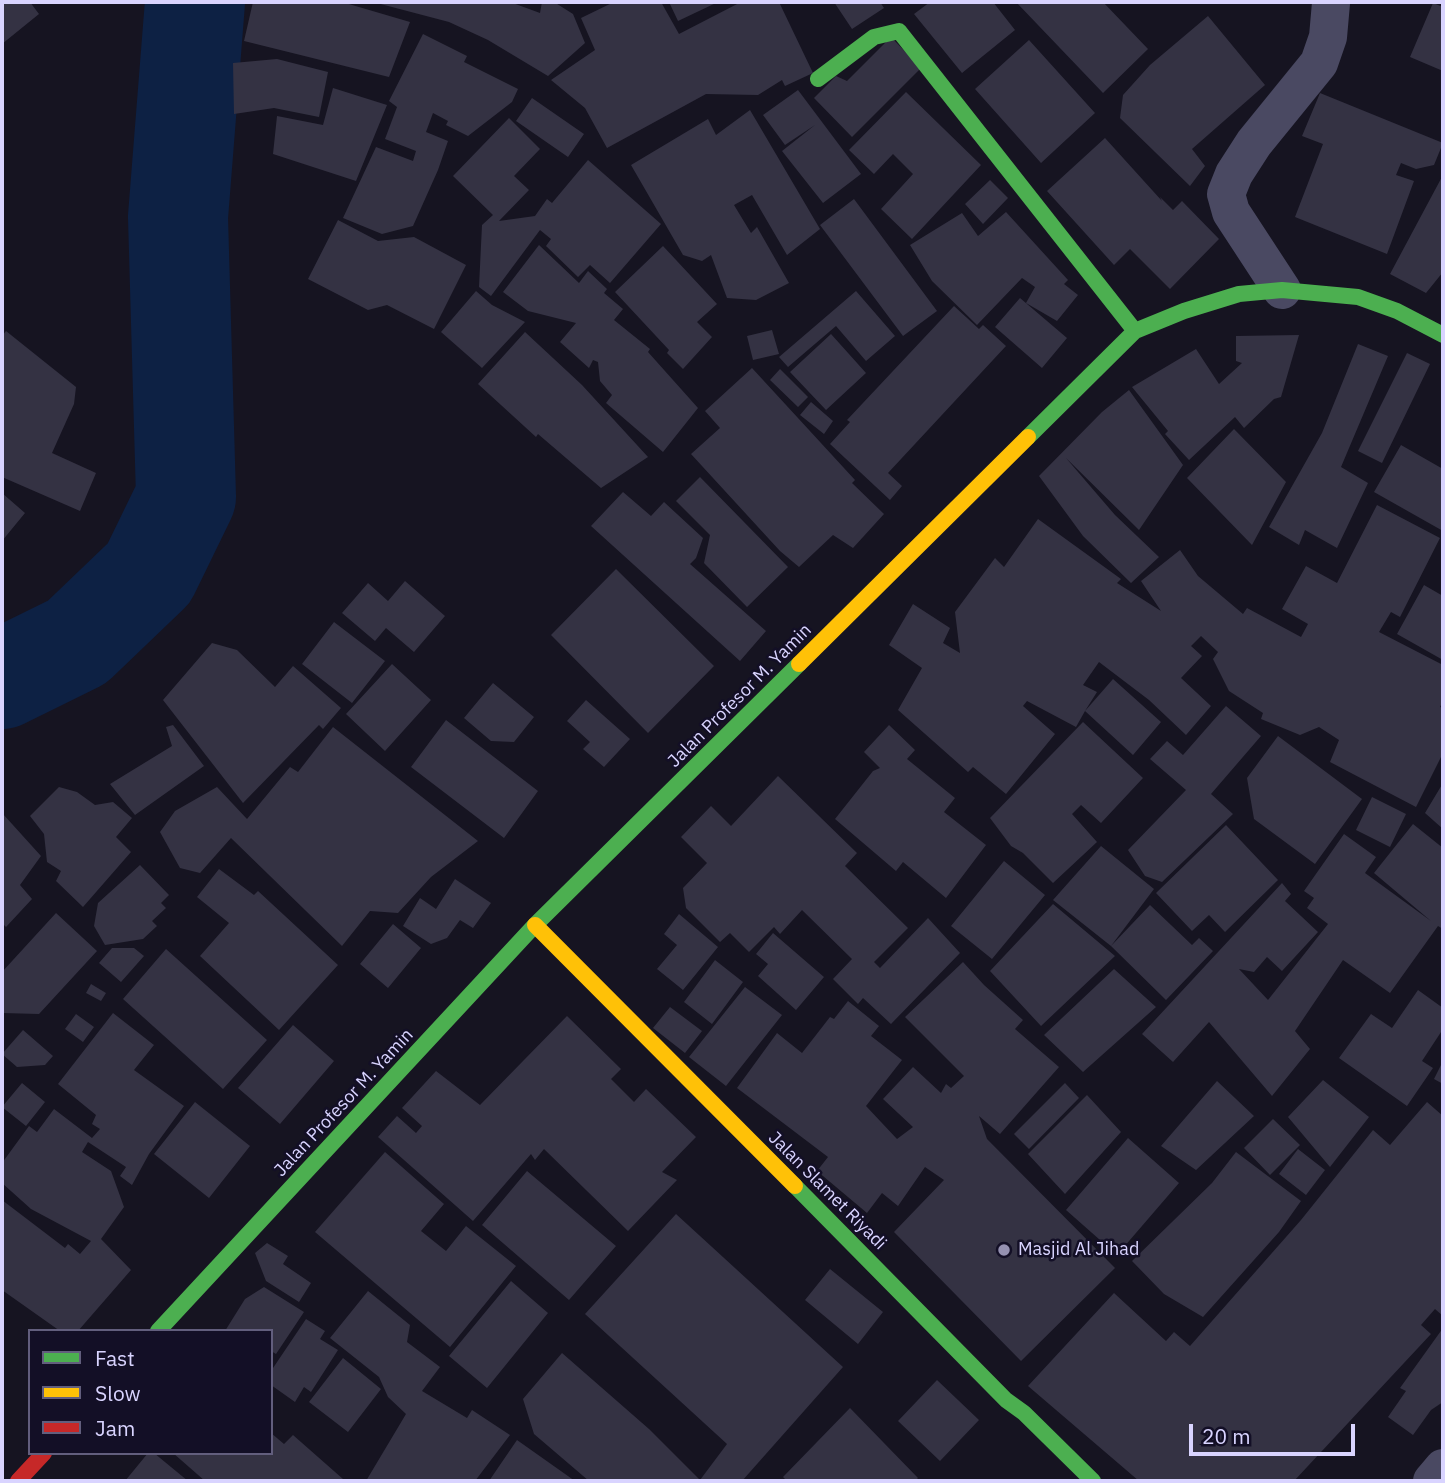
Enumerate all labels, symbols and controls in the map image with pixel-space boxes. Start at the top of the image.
street label: Jalan Profesor M. Yamin [664,620,816,772]
street label: Jalan Profesor M. Yamin [270,1025,418,1181]
street label: Jalan Slamet Riyadi [763,1127,891,1255]
place label: Masjid Al Jihad [1018,1239,1139,1261]
marker: Masjid Al Jihad [996,1242,1012,1258]
legend [28,1329,273,1455]
text: Fast [95,1344,135,1372]
text: Slow [95,1379,141,1407]
scale bar [1193,1410,1359,1454]
text: Jam [95,1414,135,1442]
text: 20 m [1202,1422,1251,1450]

